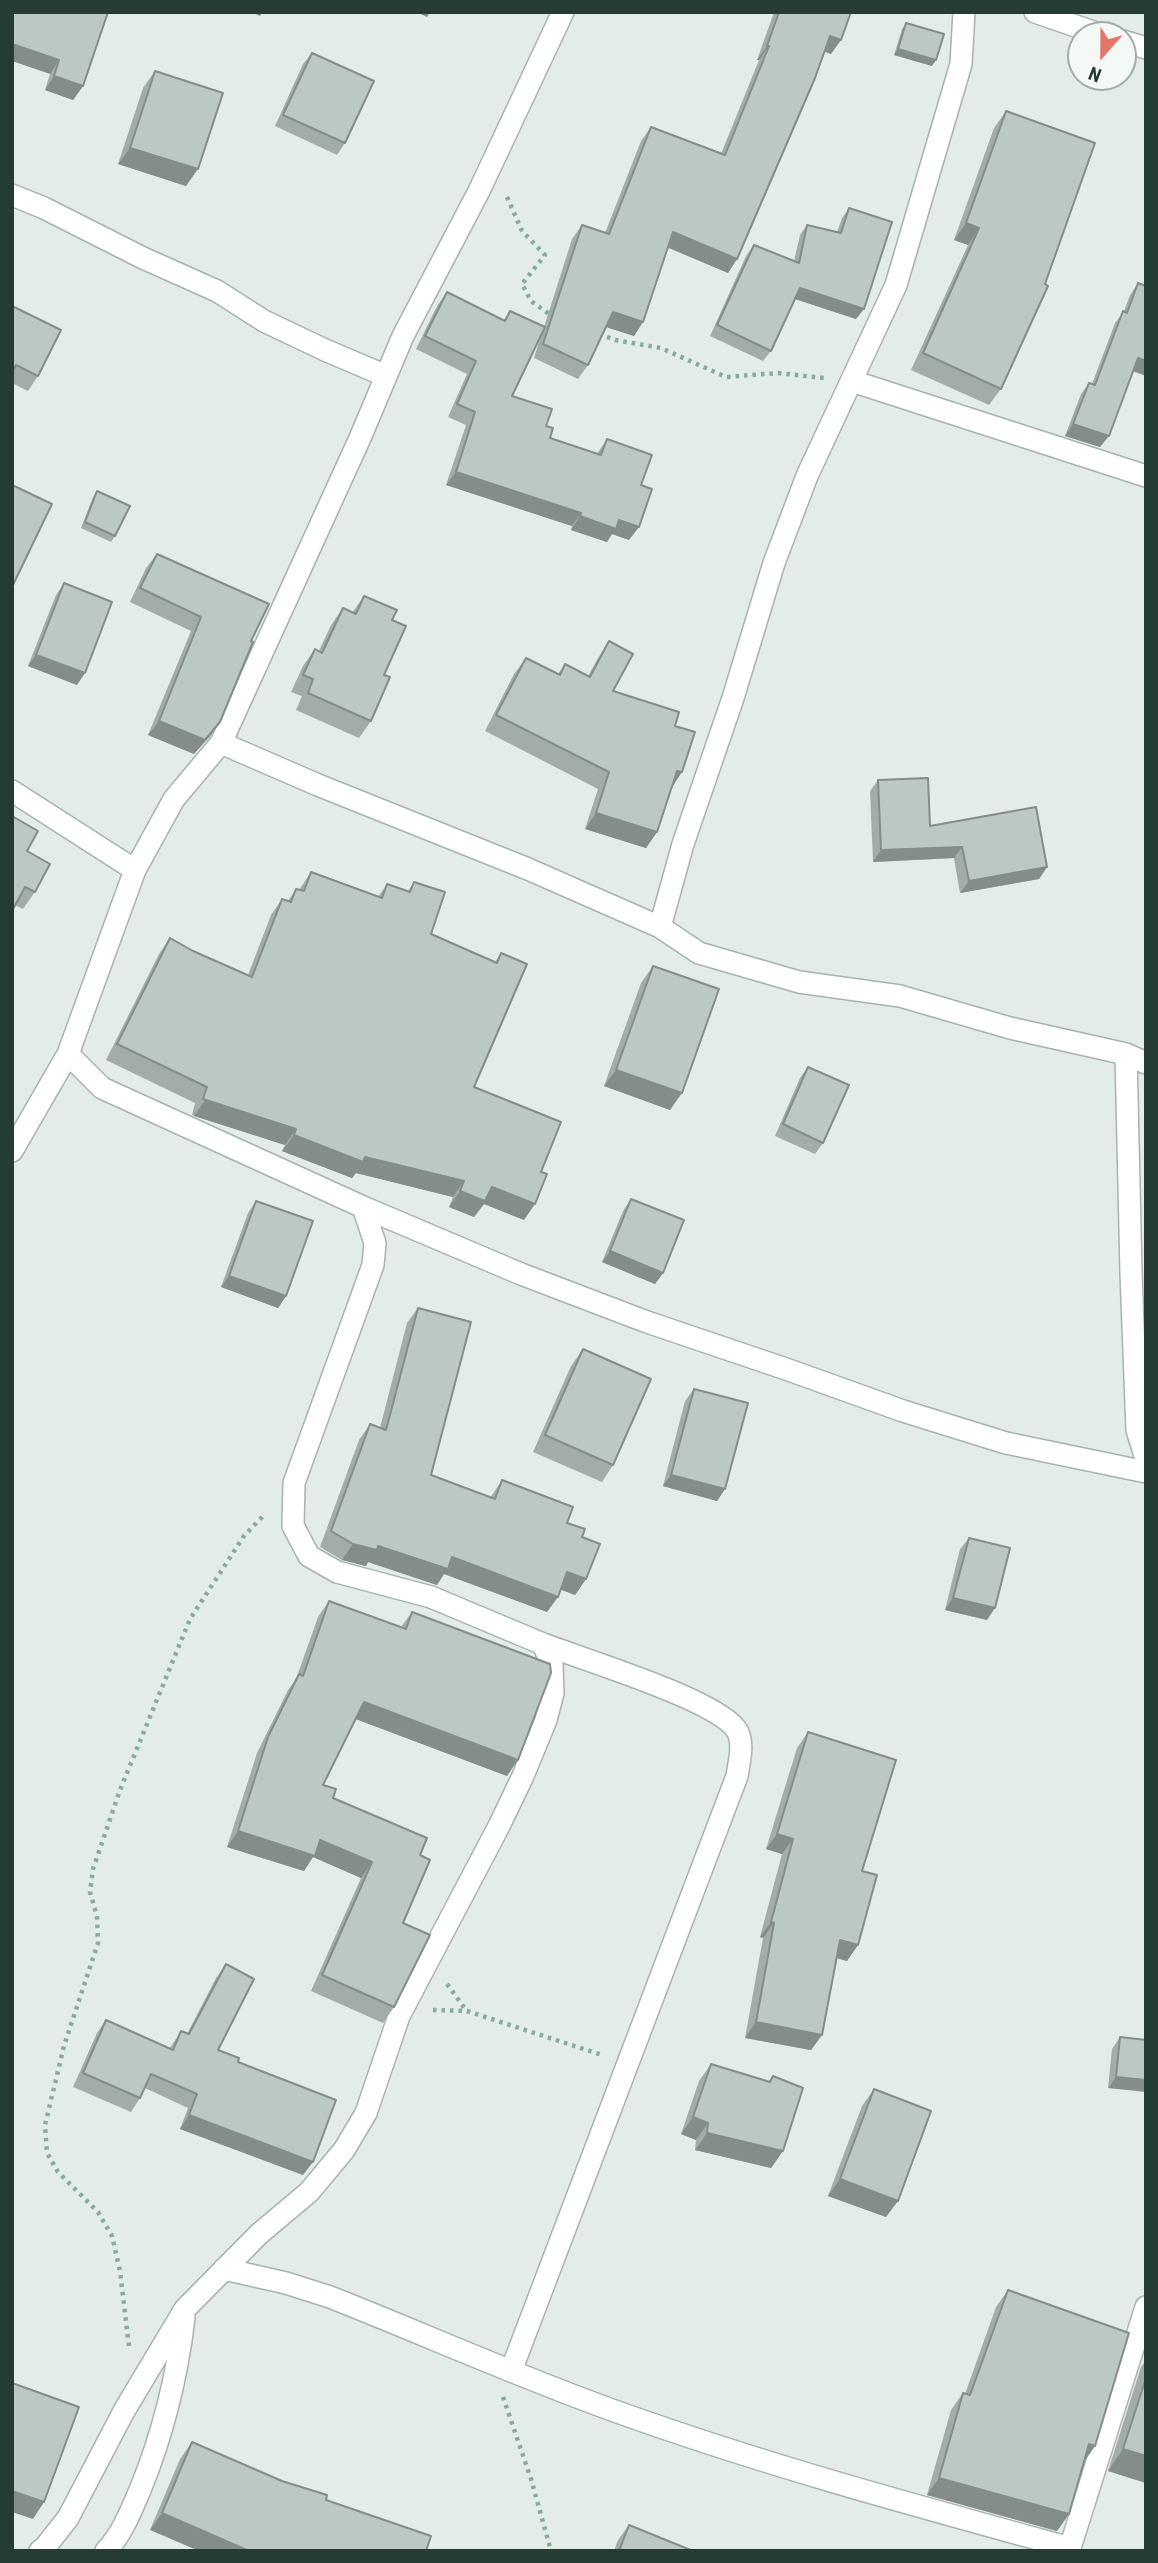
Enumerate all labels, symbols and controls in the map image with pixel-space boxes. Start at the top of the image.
north arrow [1067,21,1137,91]
text: N [1085,61,1105,87]

